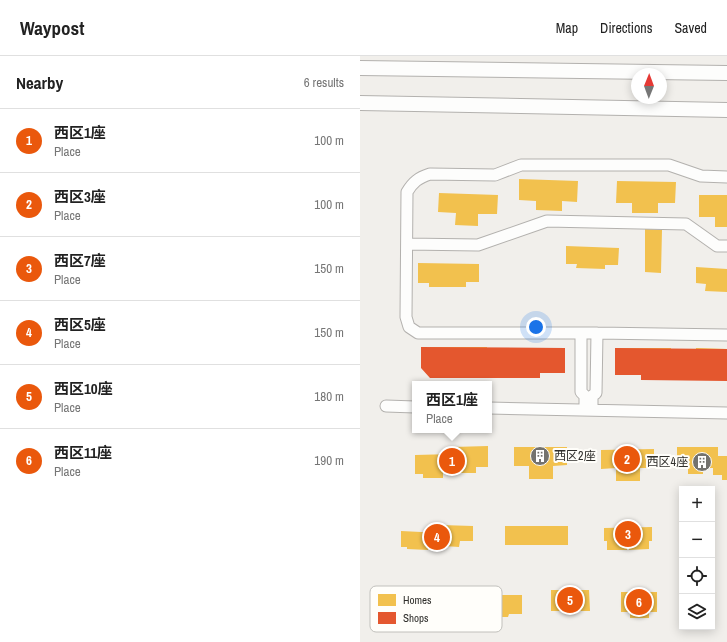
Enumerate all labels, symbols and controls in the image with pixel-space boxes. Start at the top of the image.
text: Waypost [20,15,84,41]
text: Map [556,19,578,37]
text: Directions [600,19,652,37]
text: Saved [674,19,707,37]
north arrow [631,68,667,104]
text: Nearby [16,71,63,94]
text: 6 results [304,74,344,91]
text: 西区1座 [54,122,106,143]
text: 1 [26,132,32,149]
text: 100 m [314,132,344,149]
text: Place [54,143,81,160]
text: 西区3座 [54,186,106,207]
text: 2 [26,196,32,213]
text: 100 m [314,196,344,213]
text: Place [54,207,81,224]
text: 西区7座 [54,250,106,271]
text: 3 [26,260,32,277]
text: 150 m [314,260,344,277]
text: Place [54,271,81,288]
text: 西区5座 [54,314,106,335]
your location [526,317,546,337]
text: 4 [26,324,32,341]
text: 150 m [314,324,344,341]
text: Place [54,335,81,352]
text: 西区10座 [54,378,113,399]
popup [412,381,492,433]
text: 5 [26,388,32,405]
text: 180 m [314,388,344,405]
text: 西区1座 [426,389,478,410]
text: Place [54,399,81,416]
text: Place [426,410,453,427]
text: 西区11座 [54,442,112,463]
pin: 2 [614,444,640,474]
building icon: 西区2座 [529,445,551,467]
pin: 1 [439,446,465,476]
place label: 西区2座 [554,448,595,464]
building icon: 西区4座 [691,451,713,473]
text: 6 [26,452,32,469]
text: 190 m [314,452,344,469]
place label: 西区4座 [647,454,688,470]
text: Place [54,463,81,480]
map controls [679,486,715,630]
button: + [679,486,715,522]
pin: 3 [615,519,641,549]
pin: 4 [424,522,450,552]
button: − [679,522,715,558]
button: locate [679,558,715,594]
pin: 5 [557,585,583,615]
legend [370,586,502,632]
pin: 6 [626,587,652,617]
text: Homes [403,593,432,607]
button: layers [679,594,715,630]
text: Shops [403,611,429,625]

